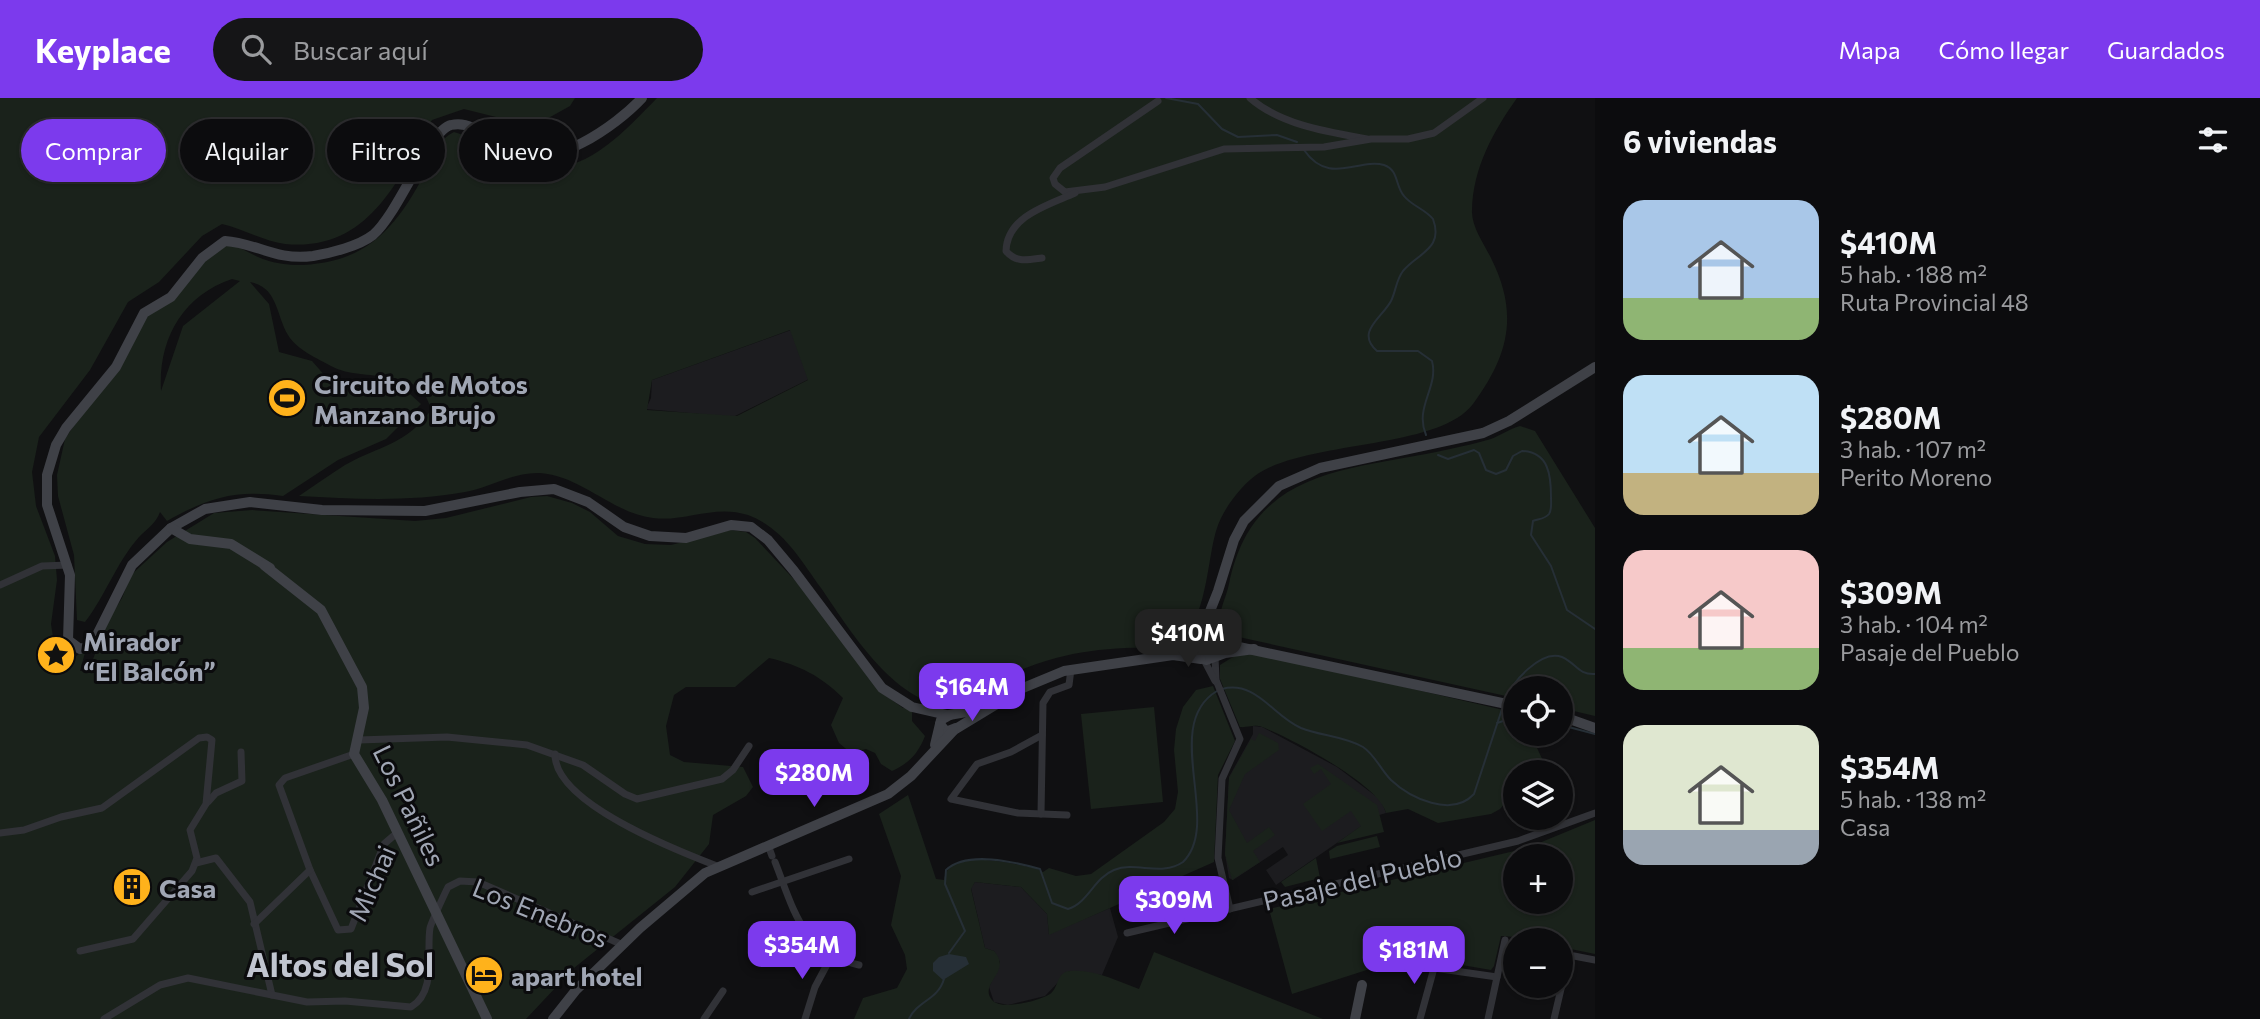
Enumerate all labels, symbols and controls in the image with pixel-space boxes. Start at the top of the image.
search box [213,18,703,81]
text: Keyplace [35,29,171,70]
icon: search [237,30,275,68]
text: Buscar aquí [293,34,428,65]
text: Mapa [1838,35,1901,64]
text: Cómo llegar [1939,35,2069,64]
text: Guardados [2107,35,2225,64]
chip: Comprar [21,119,166,182]
chip: Alquilar [180,119,313,182]
chip: Filtros [327,119,445,182]
chip: Nuevo [459,119,577,182]
icon: filters [2194,121,2232,159]
text: 6 viviendas [1623,122,1777,159]
text: $410M [1840,223,1937,260]
icon: home [1679,228,1763,312]
text: 5 hab. · 188 m² [1840,260,1987,288]
text: Ruta Provincial 48 [1840,288,2029,316]
place label: Circuito de Motos Manzano Brujo [314,368,528,429]
sports icon: Circuito de Motos Manzano Brujo [266,377,308,419]
text: $280M [1840,398,1942,435]
icon: home [1679,403,1763,487]
text: 3 hab. · 107 m² [1840,435,1986,463]
text: Perito Moreno [1840,463,1992,491]
text: $309M [1840,573,1942,610]
icon: home [1679,578,1763,662]
pin: $410M [1139,610,1237,669]
text: 3 hab. · 104 m² [1840,610,1988,638]
text: $410M [1151,618,1225,646]
place label: Mirador “El Balcón” [83,625,216,686]
place icon: Mirador “El Balcón” [35,634,77,676]
text: Pasaje del Pueblo [1840,638,2020,666]
pin: $164M [923,664,1021,723]
text: $164M [935,672,1009,700]
map controls [1503,676,1573,998]
button: locate [1503,676,1573,746]
street label: Los Pañiles [367,740,453,870]
text: $354M [1840,748,1940,785]
pin: $280M [765,750,863,809]
icon: home [1679,753,1763,837]
text: $280M [775,758,853,786]
button: layers [1503,760,1573,830]
text: 5 hab. · 138 m² [1840,785,1986,813]
text: Casa [1840,813,1890,841]
street label: Michai [341,840,401,926]
street label: Pasaje del Pueblo [1260,840,1464,916]
button: + [1503,844,1573,914]
building icon: Casa [111,866,153,908]
street label: Los Enebros [469,871,613,953]
place label: Casa [159,872,216,903]
pin: $309M [1125,876,1223,936]
text: $309M [1135,885,1213,913]
pin: $354M [753,922,851,981]
pin: $181M [1365,926,1463,986]
button: − [1503,928,1573,998]
text: $354M [764,930,840,958]
text: $181M [1379,935,1449,963]
district label: Altos del Sol [246,943,434,984]
hotel icon: apart hotel [463,954,505,996]
place label: apart hotel [511,960,643,991]

